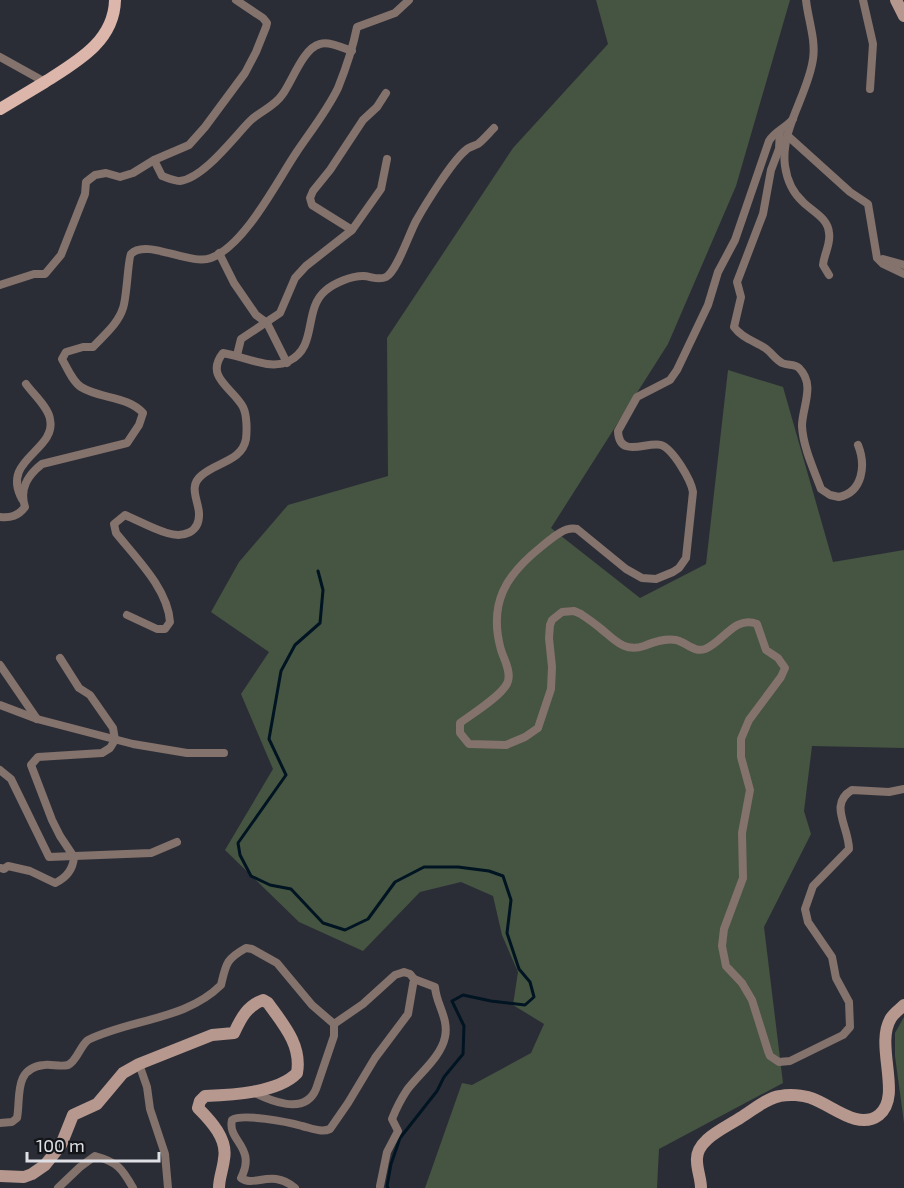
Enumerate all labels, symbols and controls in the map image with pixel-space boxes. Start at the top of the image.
scale bar [27,1125,159,1163]
text: 100 m [36,1134,85,1156]

